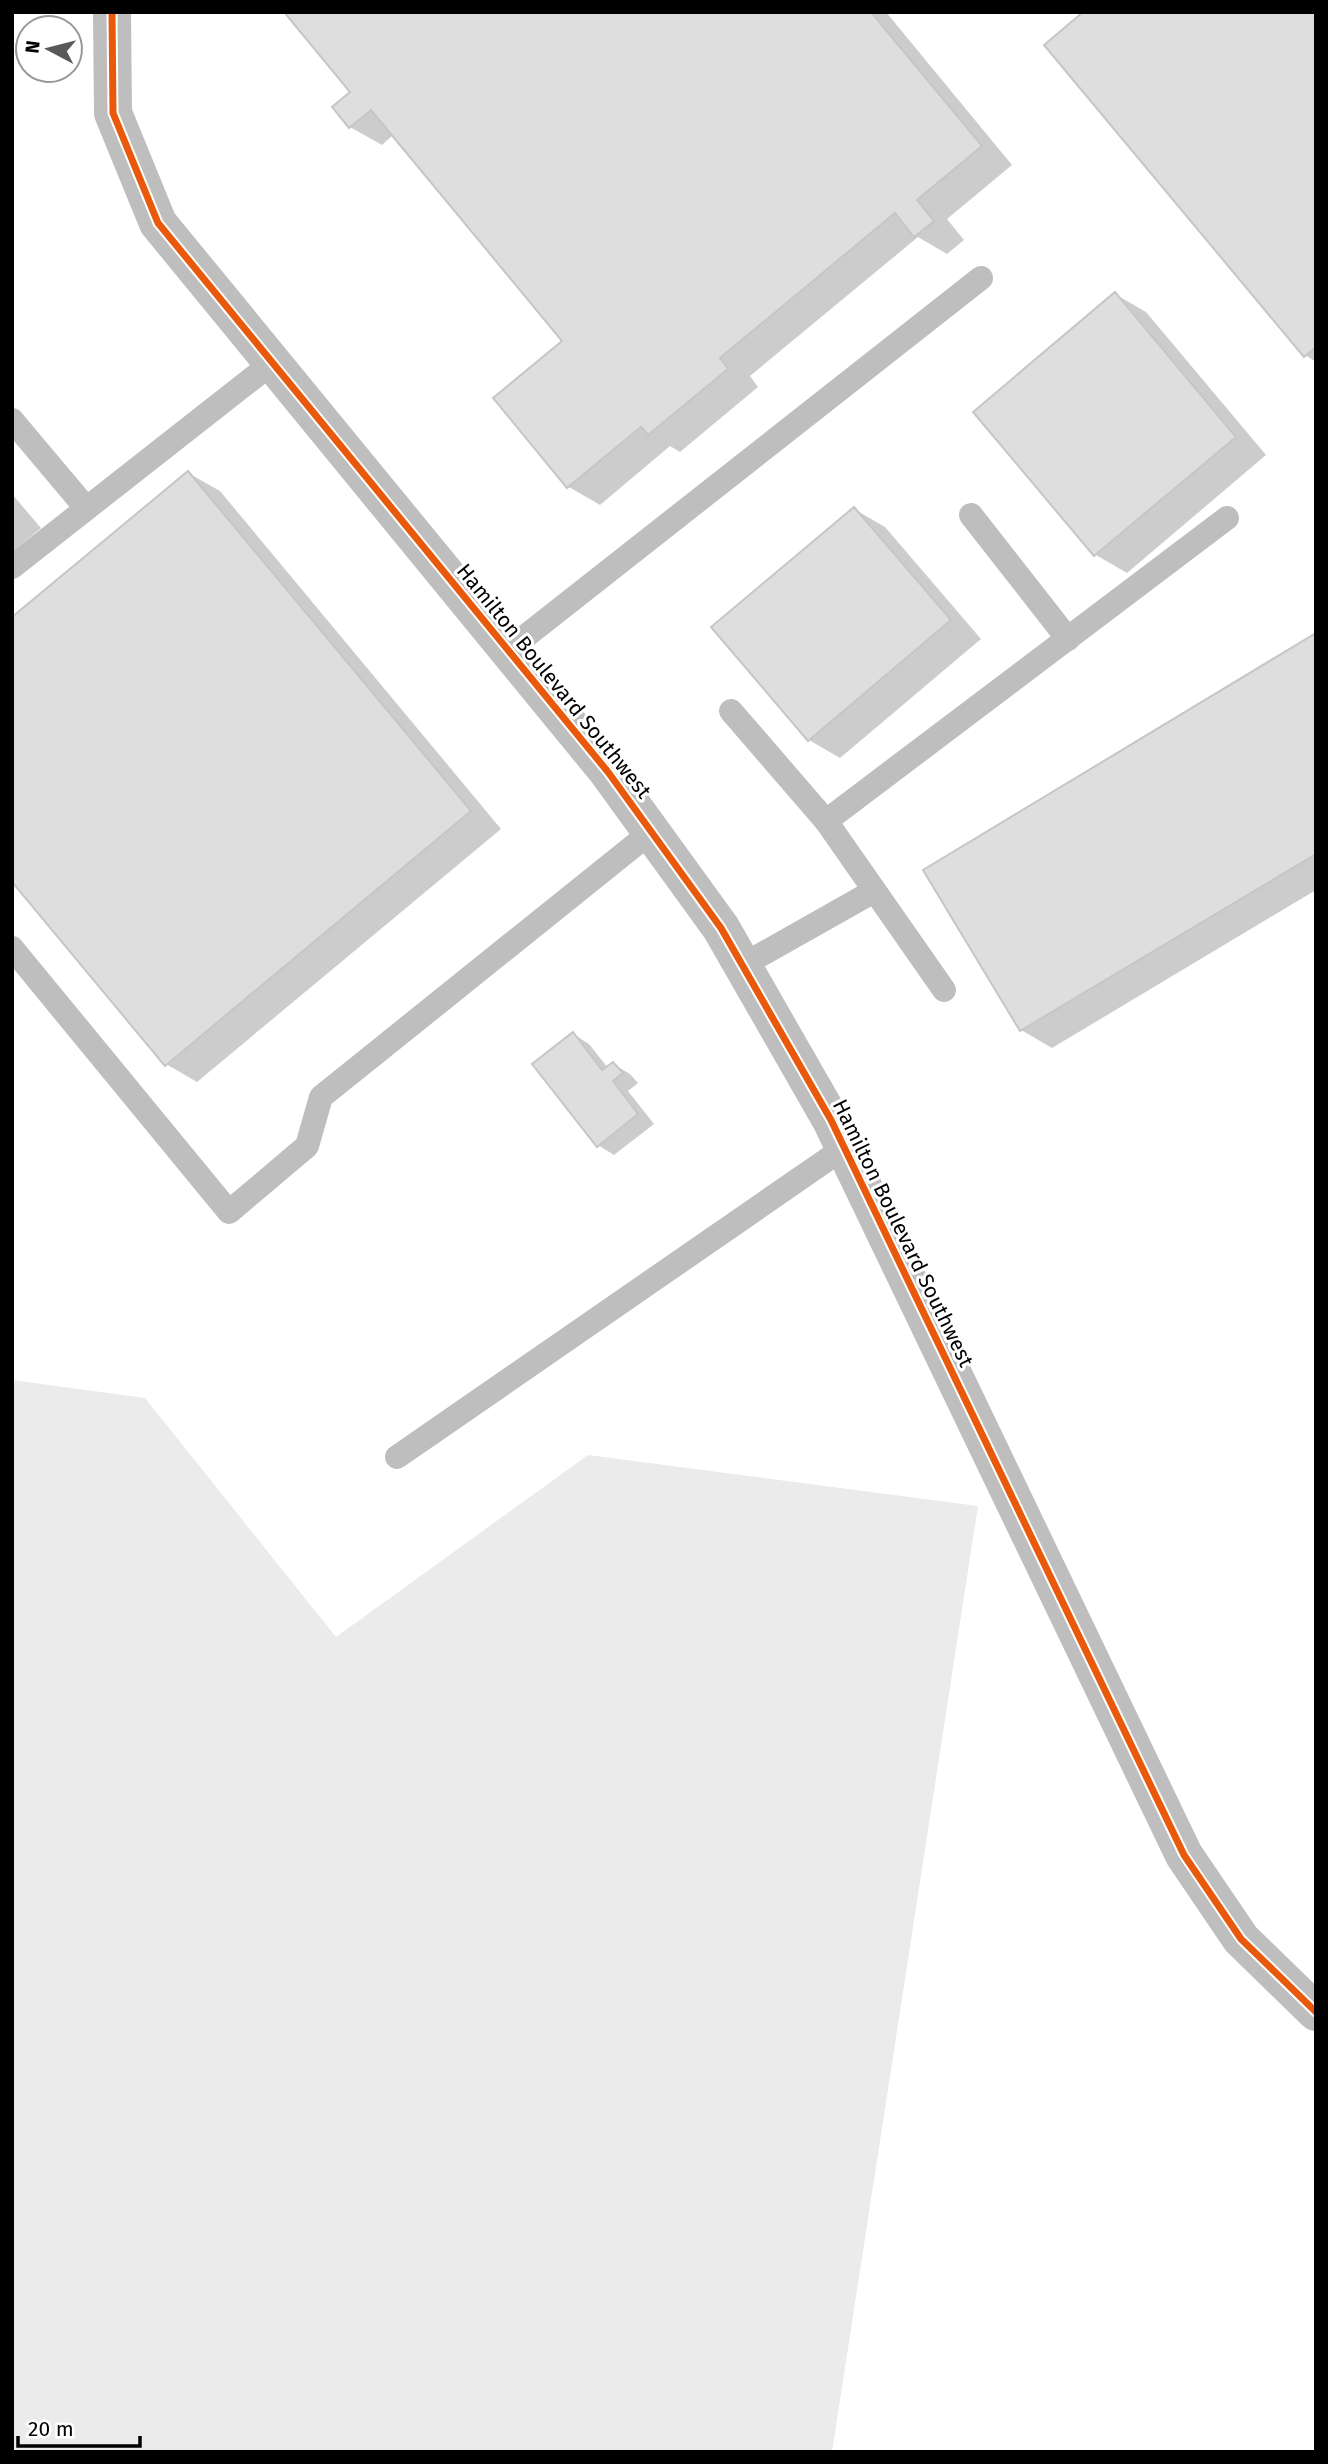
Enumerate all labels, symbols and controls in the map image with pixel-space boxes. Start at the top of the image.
north arrow [14,14,84,84]
text: N [20,39,45,55]
street label: Hamilton Boulevard Southwest [451,558,657,804]
street label: Hamilton Boulevard Southwest [827,1095,979,1371]
scale bar [18,2404,140,2448]
text: 20 m [28,2416,74,2442]

